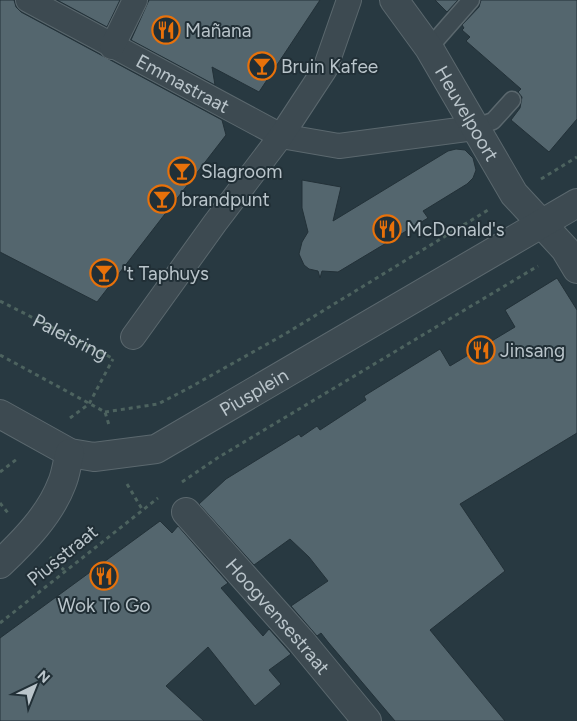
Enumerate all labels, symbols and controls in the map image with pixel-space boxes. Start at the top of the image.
restaurant icon: Mañana [151,15,181,45]
place label: Mañana [185,19,251,42]
street label: Emmastraat [132,49,233,118]
bar icon: Bruin Kafee [247,51,277,81]
place label: Bruin Kafee [281,55,378,78]
street label: Heuvelpoort [430,62,503,165]
bar icon: Slagroom [167,156,197,186]
place label: Slagroom [201,160,282,183]
bar icon: brandpunt [147,184,177,214]
place label: brandpunt [181,188,270,211]
restaurant icon: McDonald's [372,214,402,244]
place label: McDonald's [406,218,505,241]
bar icon: 't Taphuys [89,258,119,288]
place label: 't Taphuys [123,262,209,285]
street label: Paleisring [29,309,111,366]
restaurant icon: Jinsang [466,335,496,365]
place label: Jinsang [500,339,565,362]
street label: Piusplein [215,363,292,421]
street label: Piusstraat [22,520,102,591]
street label: Hoogvensestraat [221,554,335,679]
restaurant icon: Wok To Go [89,561,119,591]
place label: Wok To Go [58,594,150,617]
north arrow [10,661,60,711]
text: N [34,667,53,687]

